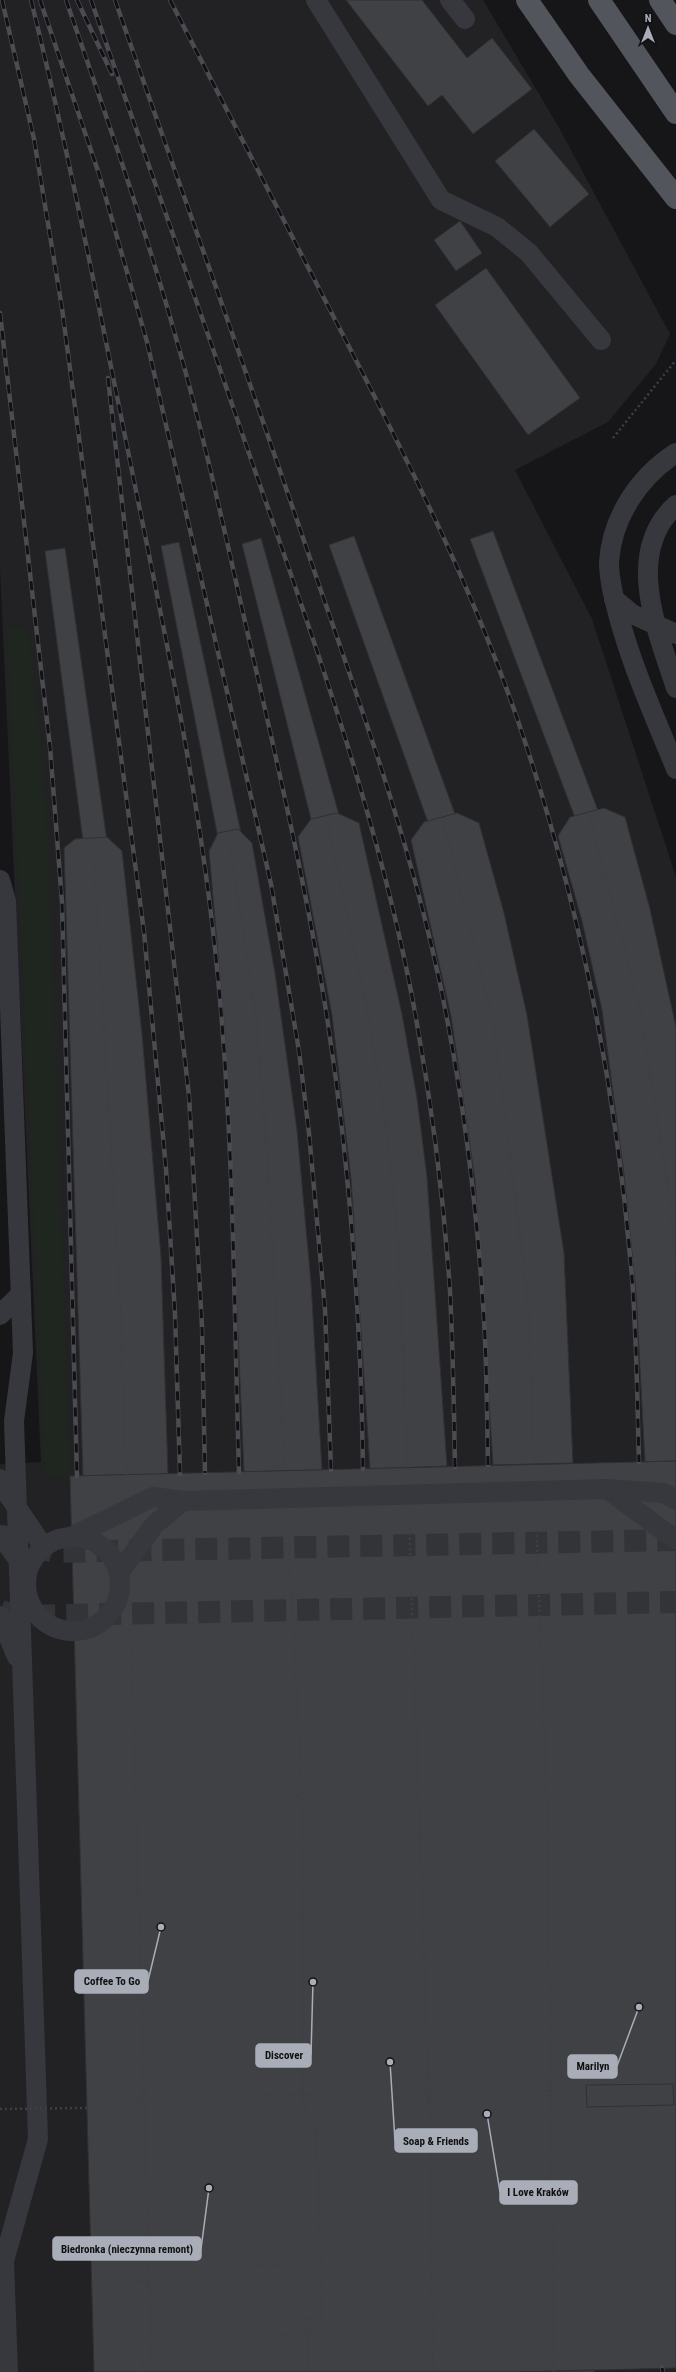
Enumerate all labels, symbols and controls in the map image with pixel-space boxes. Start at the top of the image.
north arrow [628,8,668,48]
text: N [645,12,652,25]
callout: Coffee To Go [75,1970,148,1993]
text: Coffee To Go [84,1975,141,1988]
callout: Discover [256,2044,311,2067]
text: Discover [265,2049,303,2062]
callout: Marilyn [568,2055,617,2078]
text: Marilyn [576,2060,610,2073]
callout: Soap & Friends [395,2129,477,2152]
text: Soap & Friends [403,2135,469,2148]
callout: I Love Kraków [500,2181,577,2204]
text: I Love Kraków [507,2186,569,2199]
callout: Biedronka (nieczynna remont) [53,2237,201,2260]
text: Biedronka (nieczynna remont) [61,2243,193,2256]

